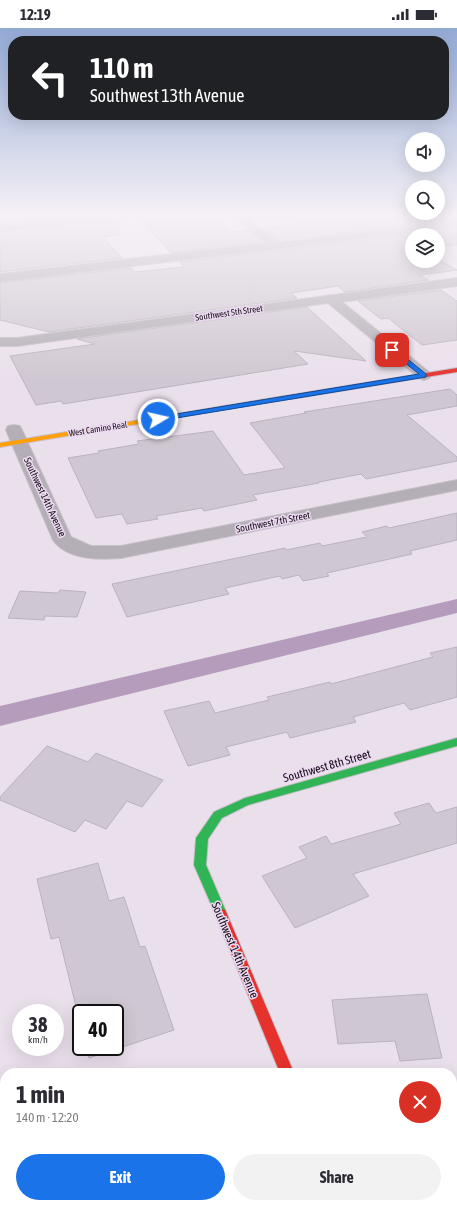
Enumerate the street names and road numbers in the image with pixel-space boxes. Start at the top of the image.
street label: Southwest 5th Street [195,303,264,323]
street label: West Camino Real [68,419,129,439]
street label: Southwest 14th Avenue [22,456,68,539]
street label: Southwest 7th Street [235,509,311,535]
street label: Southwest 8th Street [282,747,373,785]
street label: Southwest 14th Avenue [208,900,262,1000]

